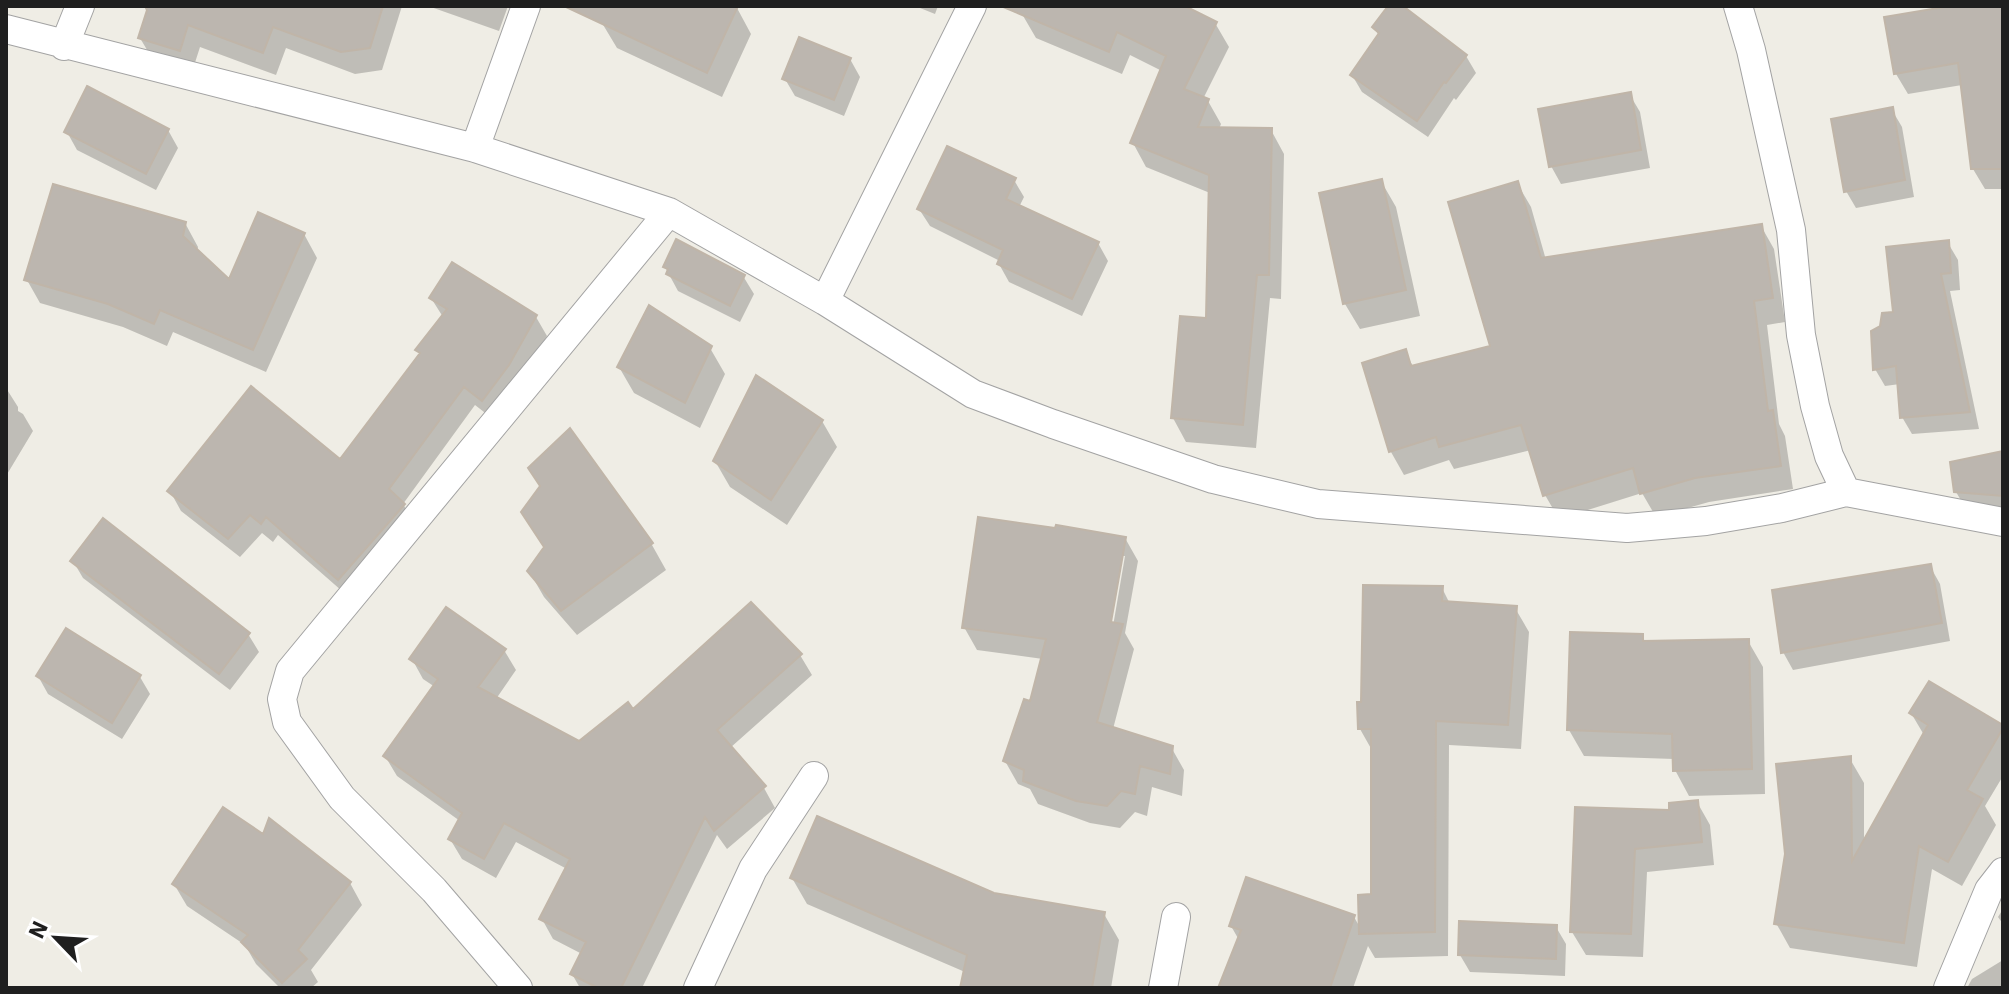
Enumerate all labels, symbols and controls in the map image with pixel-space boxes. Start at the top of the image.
north arrow [16,898,96,978]
text: N [21,916,54,943]

